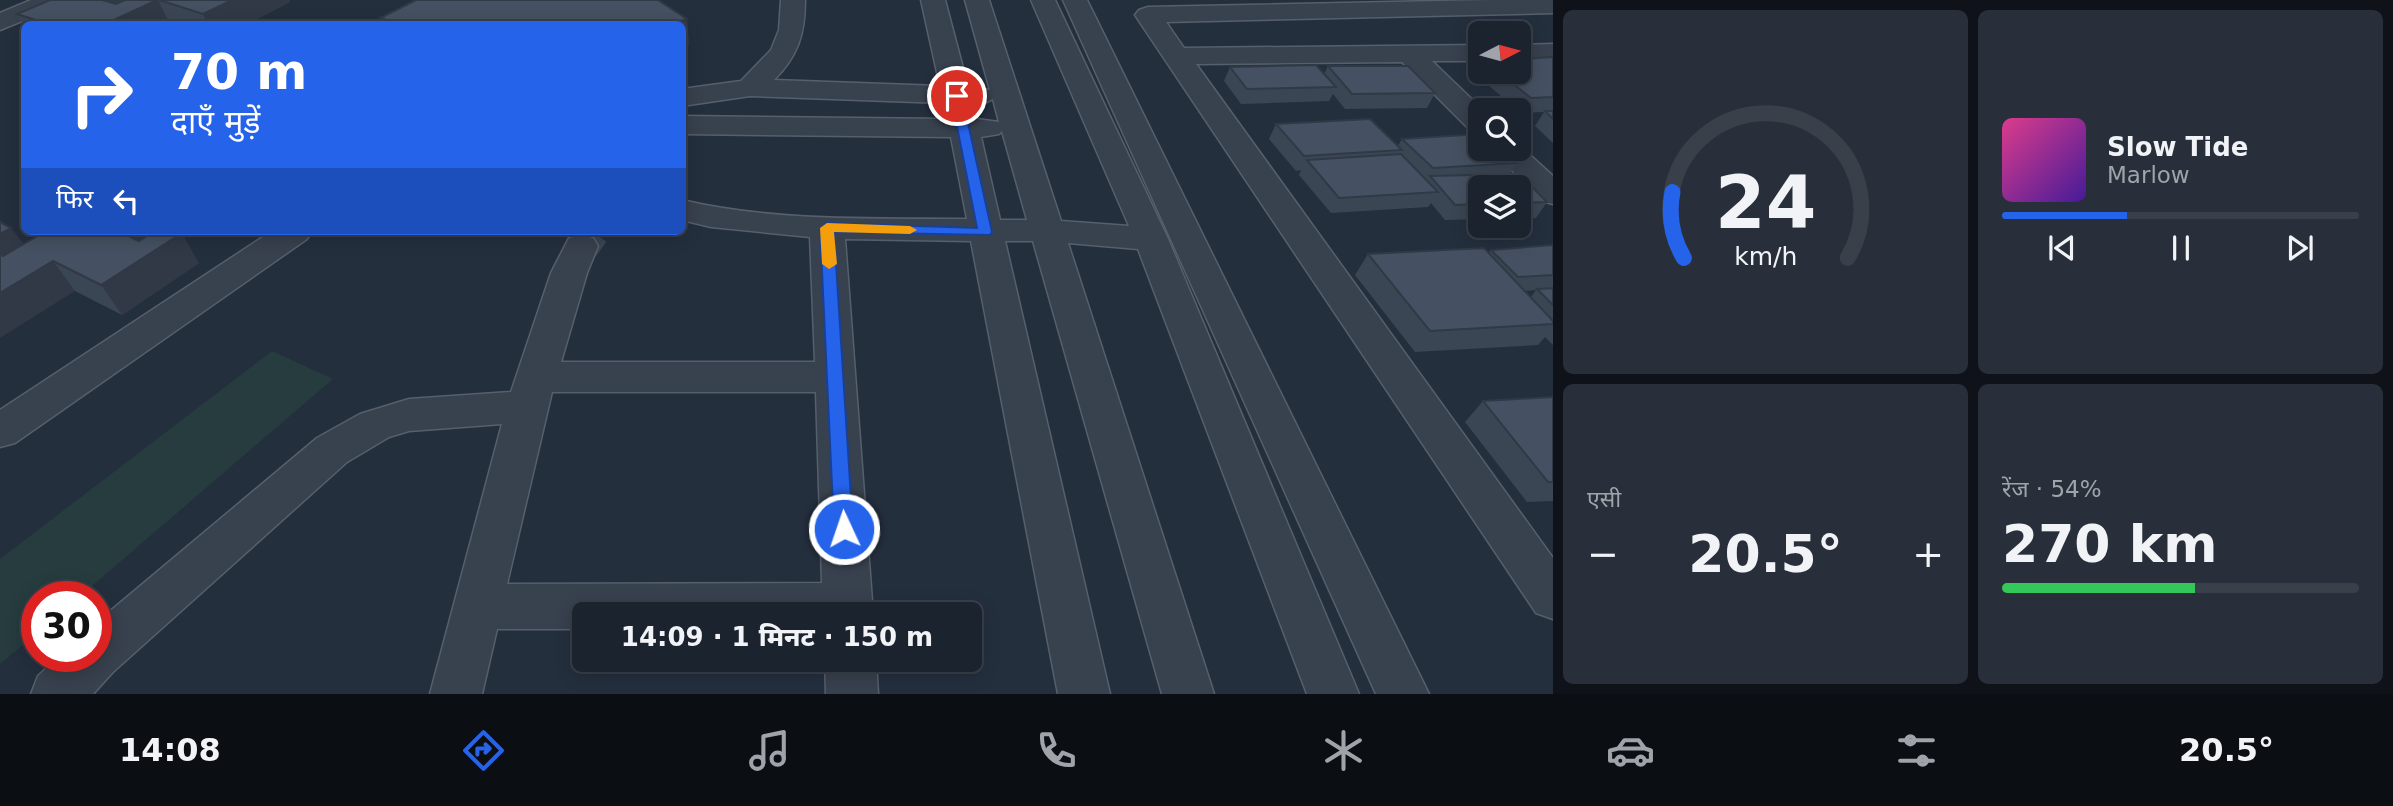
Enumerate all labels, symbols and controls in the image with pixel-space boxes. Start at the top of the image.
north arrow [1468,21,1531,84]
map controls [1468,21,1531,238]
text: 70 m [171,44,307,101]
icon: right [56,49,147,140]
pin [927,66,987,126]
icon: arrive [938,77,976,115]
button: search [1468,98,1531,161]
text: दाएँ मुड़ें [171,103,260,141]
text: Slow Tide [2107,132,2248,162]
text: 24 [1715,161,1816,246]
text: Marlow [2107,162,2190,188]
button: layers [1468,175,1531,238]
icon: left [107,182,145,220]
text: फिर [56,184,93,214]
icon: previous [2043,229,2081,267]
icon: pause [2162,229,2200,267]
icon: next [2281,229,2319,267]
text: km/h [1734,242,1797,271]
text: रेंज · 54% [2002,476,2102,502]
text: एसी [1587,486,1621,512]
position arrow [807,492,881,566]
text: 270 km [2002,514,2217,574]
text: 20.5° [1688,524,1843,584]
text: − [1587,532,1619,576]
text: + [1912,532,1944,576]
speed limit sign: 30 [21,581,112,672]
text: 14:09 · 1 मिनट · 150 m [621,622,933,652]
icon: directions [459,726,508,775]
icon: music [745,726,794,775]
icon: phone [1032,726,1081,775]
icon: climate [1319,726,1368,775]
icon: car [1606,726,1655,775]
icon: filters [1892,726,1941,775]
text: 14:08 [119,731,221,769]
text: 20.5° [2179,731,2274,769]

